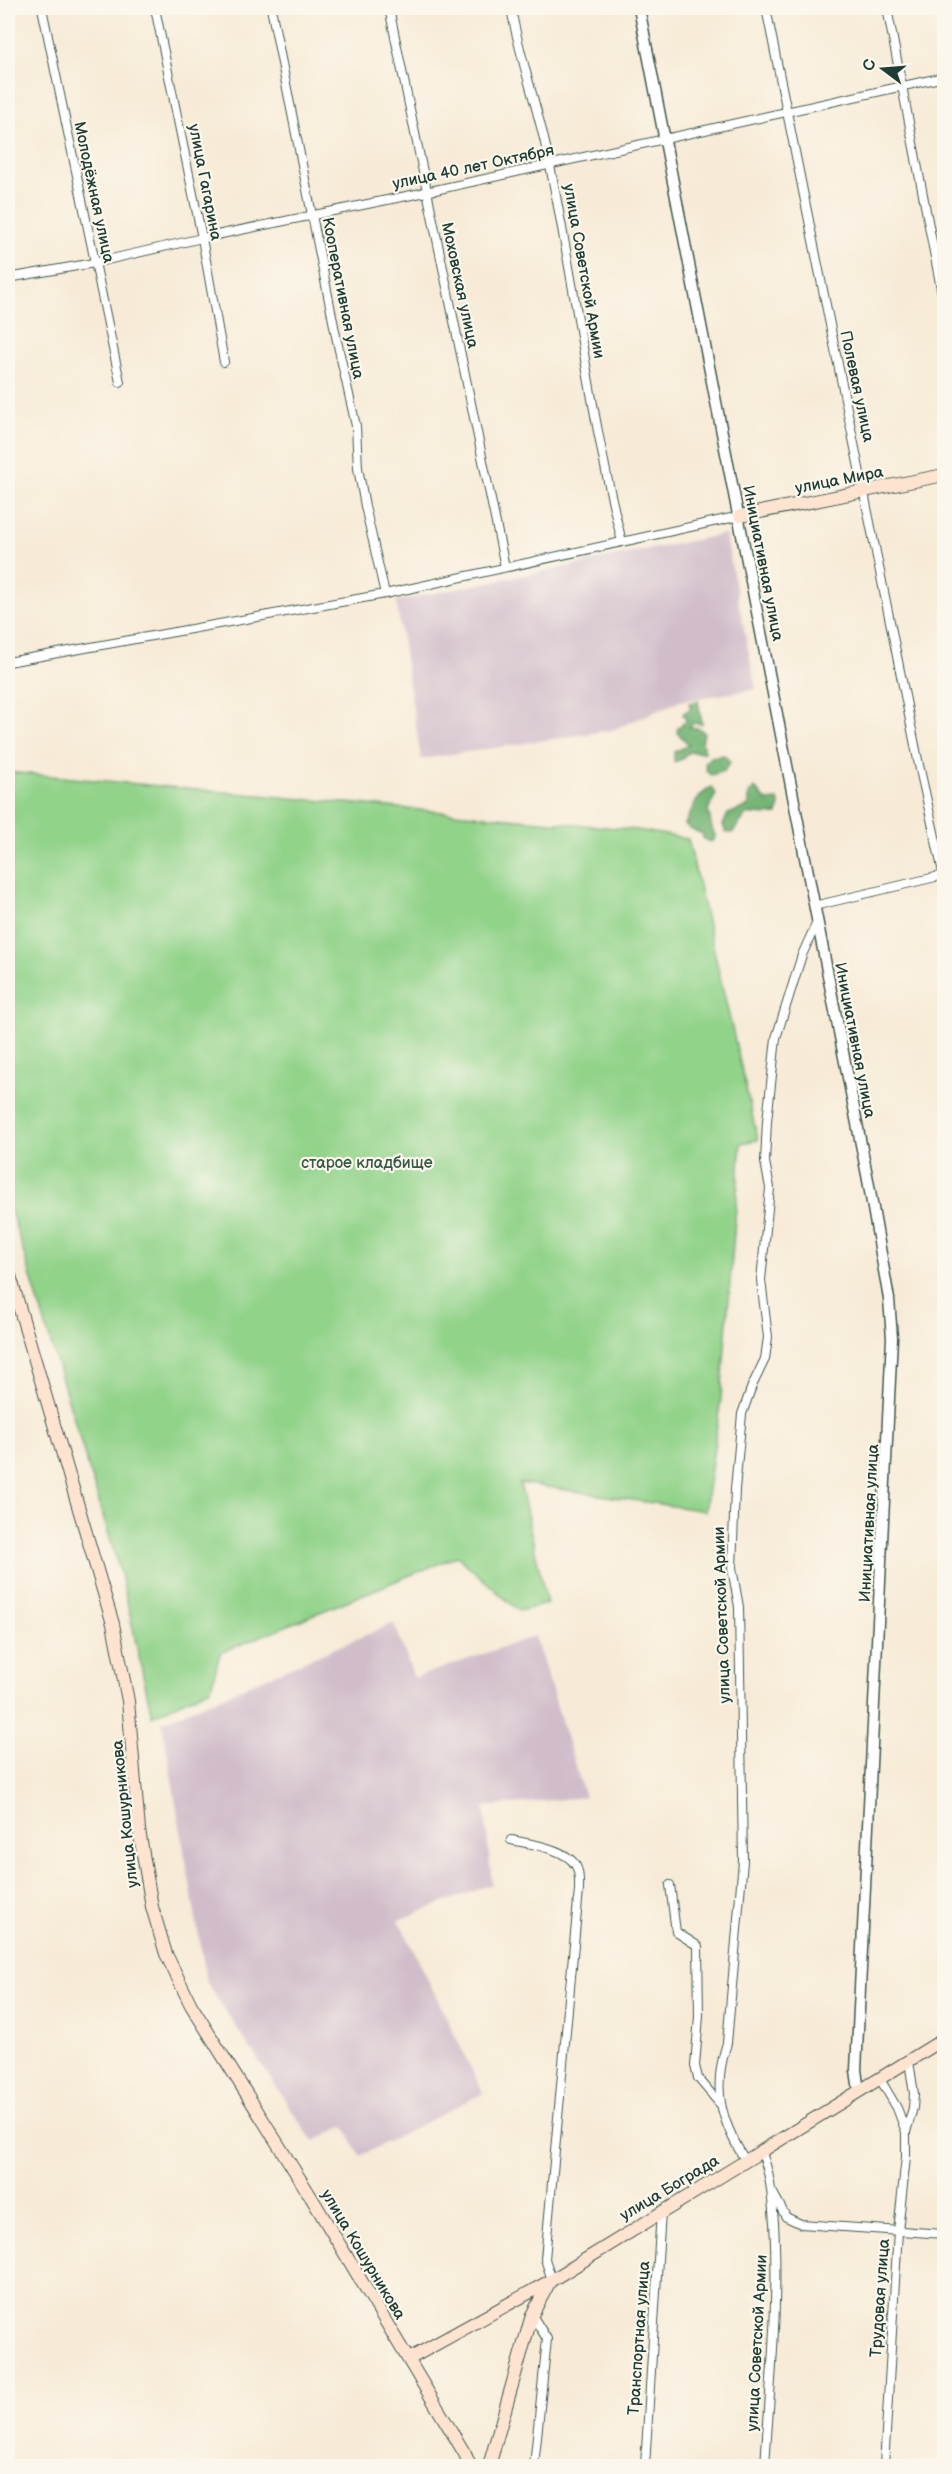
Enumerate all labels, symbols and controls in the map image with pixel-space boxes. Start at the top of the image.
north arrow [853,39,913,99]
text: С [859,57,881,73]
street label: Молодёжная улица [69,120,118,265]
street label: улица Гагарина [184,122,225,243]
street label: улица 40 лет Октября [391,141,556,194]
street label: улица Советской Армии [559,182,608,360]
street label: Кооперативная улица [318,216,368,381]
street label: Моховская улица [437,221,482,351]
street label: Полевая улица [835,329,878,444]
street label: улица Мира [794,463,885,498]
street label: Инициативная улица [738,484,787,643]
street label: Инициативная улица [830,961,879,1120]
park label: старое кладбище [301,1154,433,1173]
street label: Инициативная улица [856,1443,883,1603]
street label: улица Советской Армии [710,1526,735,1704]
street label: улица Кошурникова [108,1739,143,1889]
street label: улица Бограда [617,2151,723,2225]
street label: улица Кошурникова [316,2186,409,2324]
street label: Трудовая улица [867,2238,894,2358]
street label: улица Советской Армии [743,2254,772,2432]
street label: Транспортная улица [625,2260,654,2416]

